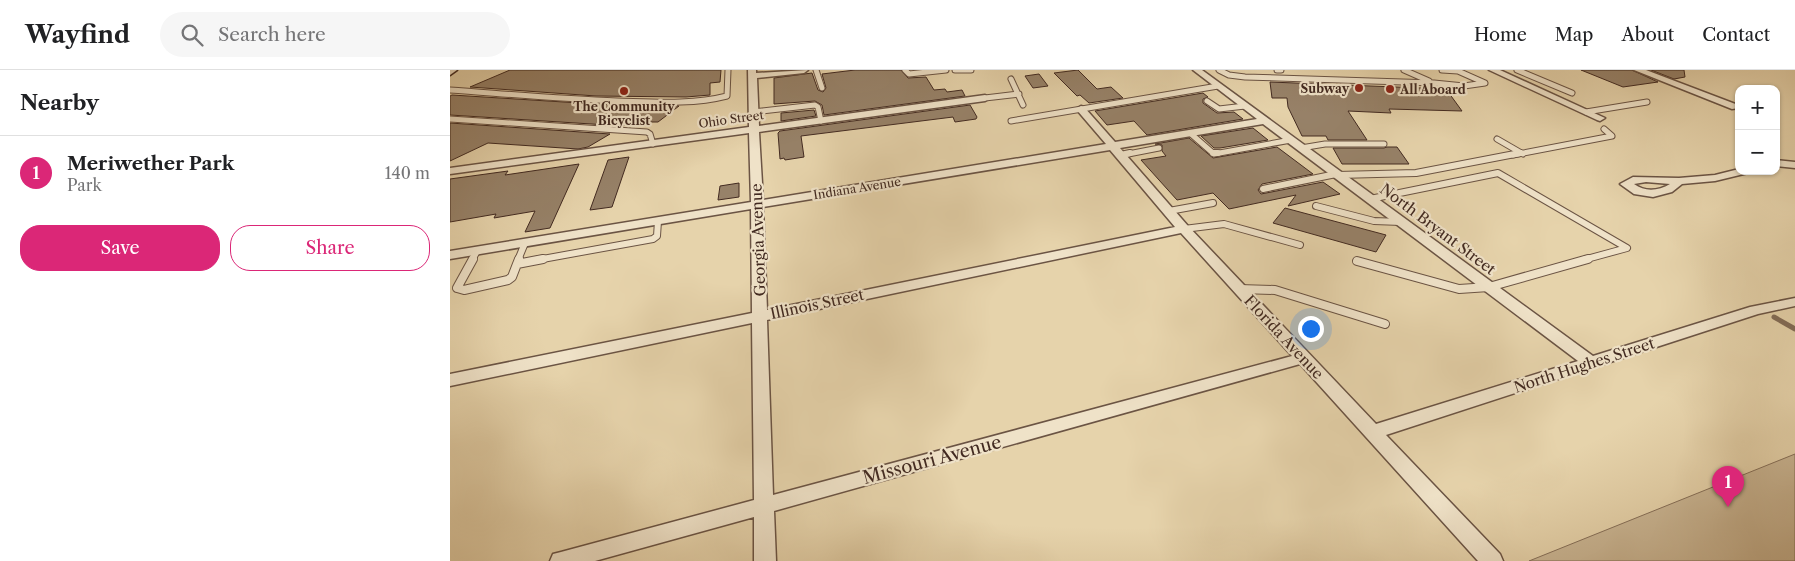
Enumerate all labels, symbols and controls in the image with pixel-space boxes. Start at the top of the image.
search box [160,12,510,57]
text: Wayfind [25,20,130,49]
icon: search [178,21,206,49]
text: Search here [218,23,326,46]
text: Home [1474,24,1527,46]
text: Map [1555,24,1593,46]
text: About [1621,24,1674,46]
text: Contact [1702,24,1770,46]
place label: Subway [1301,81,1350,96]
marker: Subway [1353,82,1365,94]
place label: All Aboard [1399,82,1466,97]
marker: All Aboard [1384,83,1396,95]
marker: The Community Bicyclist [618,85,630,97]
map controls [1735,85,1780,175]
button: + [1735,85,1780,130]
text: Nearby [20,90,99,115]
place label: The Community Bicyclist [573,99,675,128]
street label: Ohio Street [697,107,765,131]
button: − [1735,130,1780,175]
text: Meriwether Park [67,152,234,175]
text: 1 [32,163,40,183]
text: 140 m [385,163,430,183]
street label: Indiana Avenue [812,174,902,202]
text: Park [67,175,102,195]
street label: North Bryant Street [1376,179,1500,279]
street label: Georgia Avenue [747,183,769,297]
button: Save [20,225,220,271]
button: Share [230,225,430,271]
street label: Illinois Street [768,285,866,323]
street label: Florida Avenue [1240,291,1328,383]
your location [1298,316,1324,342]
street label: North Hughes Street [1511,333,1657,397]
street label: Missouri Avenue [860,431,1004,489]
pin: 1 [1712,466,1744,507]

